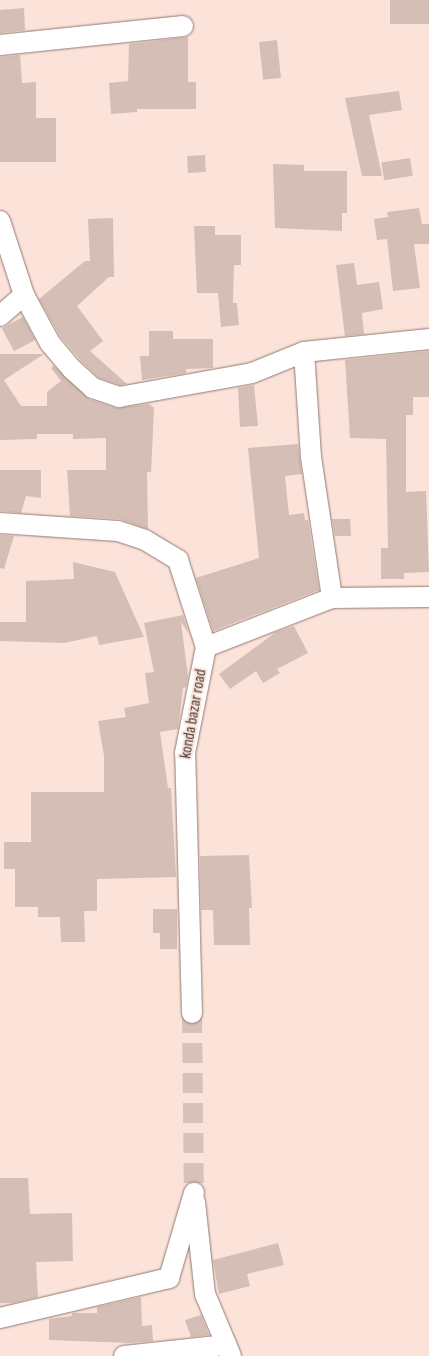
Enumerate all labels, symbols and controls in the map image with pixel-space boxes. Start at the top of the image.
street label: konda bazar road [177,668,211,760]

